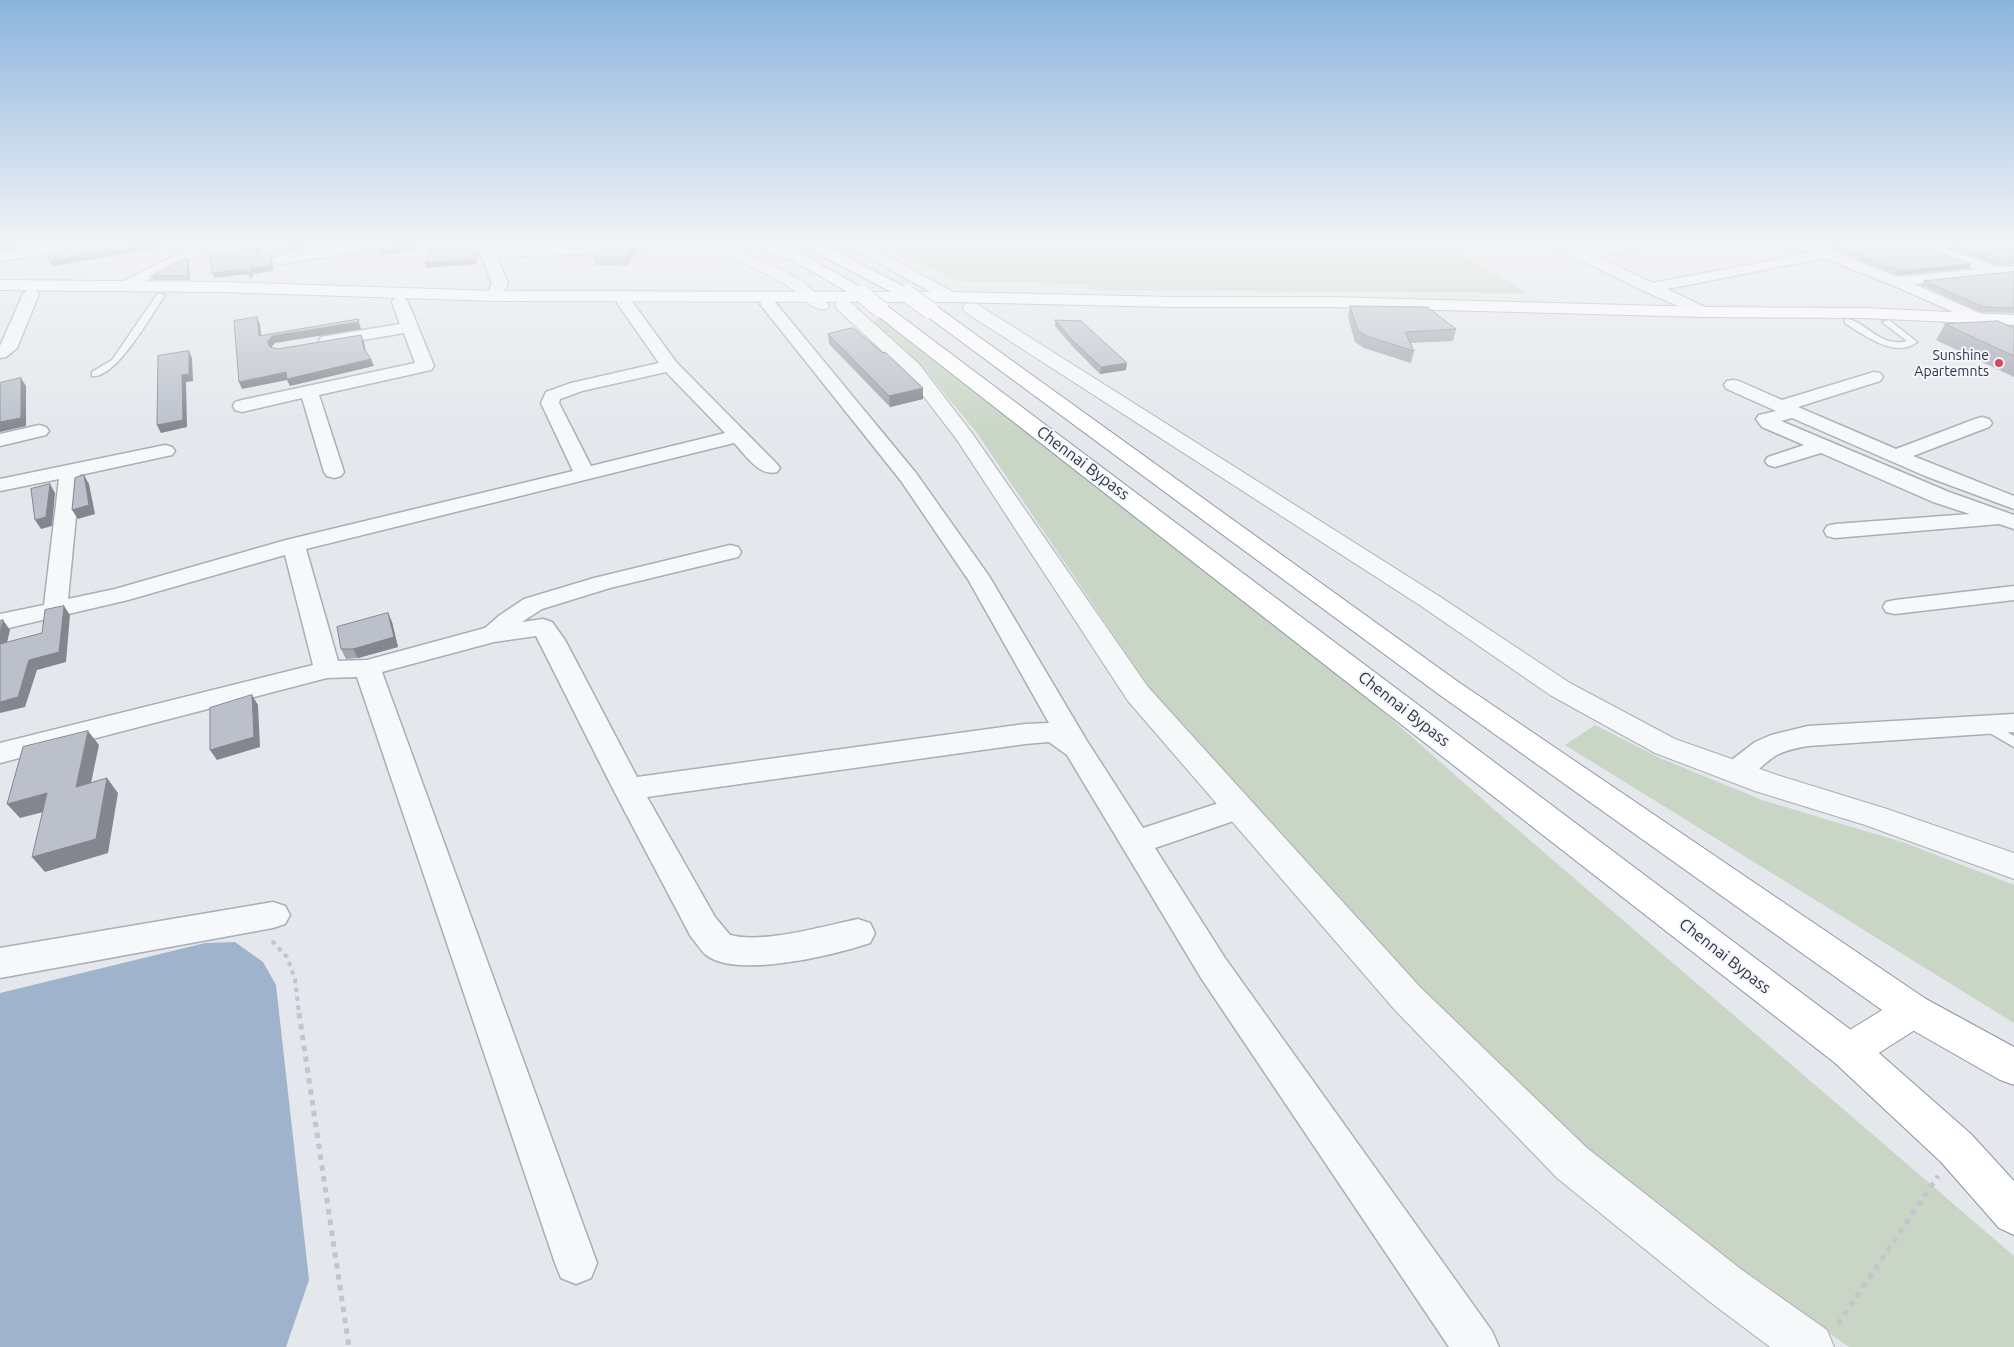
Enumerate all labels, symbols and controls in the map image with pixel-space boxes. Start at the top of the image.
place label: Sunshine Apartemnts [1914,347,1989,380]
marker: Sunshine Apartemnts [1993,357,2005,369]
street label: Chennai Bypass [1033,422,1133,504]
street label: Chennai Bypass [1354,667,1454,751]
street label: Chennai Bypass [1675,914,1775,998]

